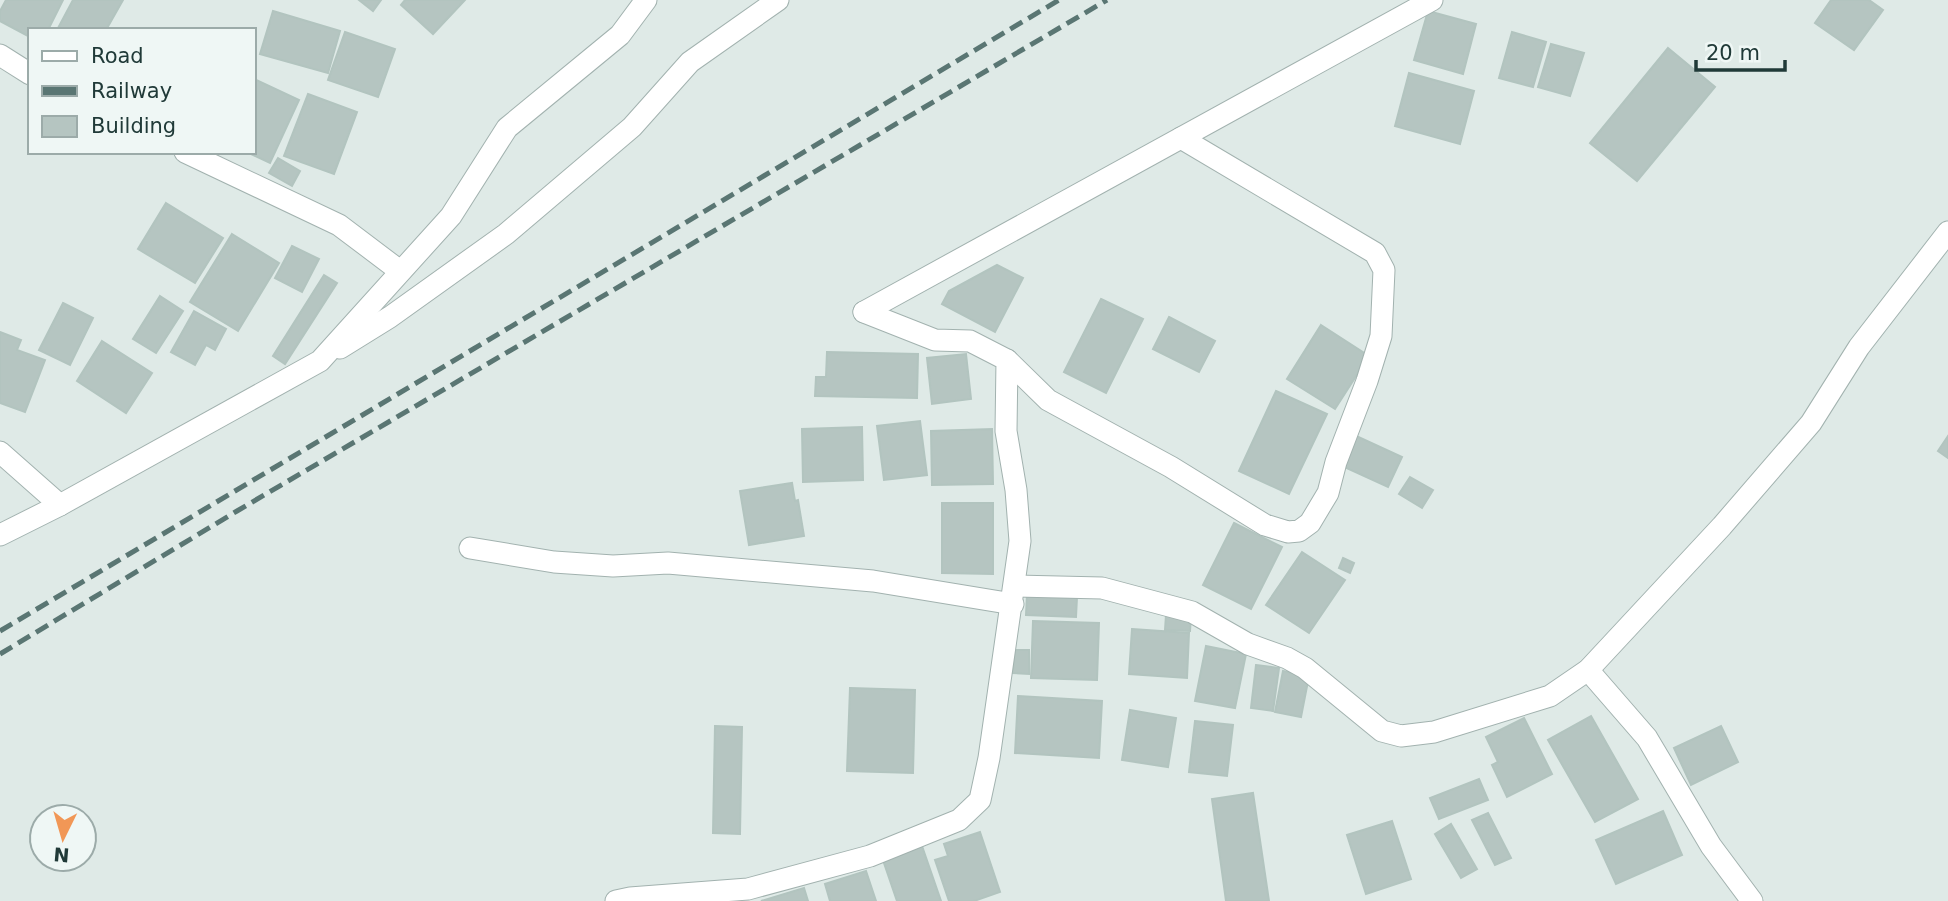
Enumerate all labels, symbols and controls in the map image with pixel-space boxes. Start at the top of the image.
legend [28,28,256,154]
scale bar [1696,28,1785,72]
text: 20 m [1706,41,1760,65]
text: Road [91,44,144,68]
text: Railway [91,79,172,103]
text: Building [91,114,176,138]
north arrow [28,803,98,873]
text: N [53,843,70,867]

